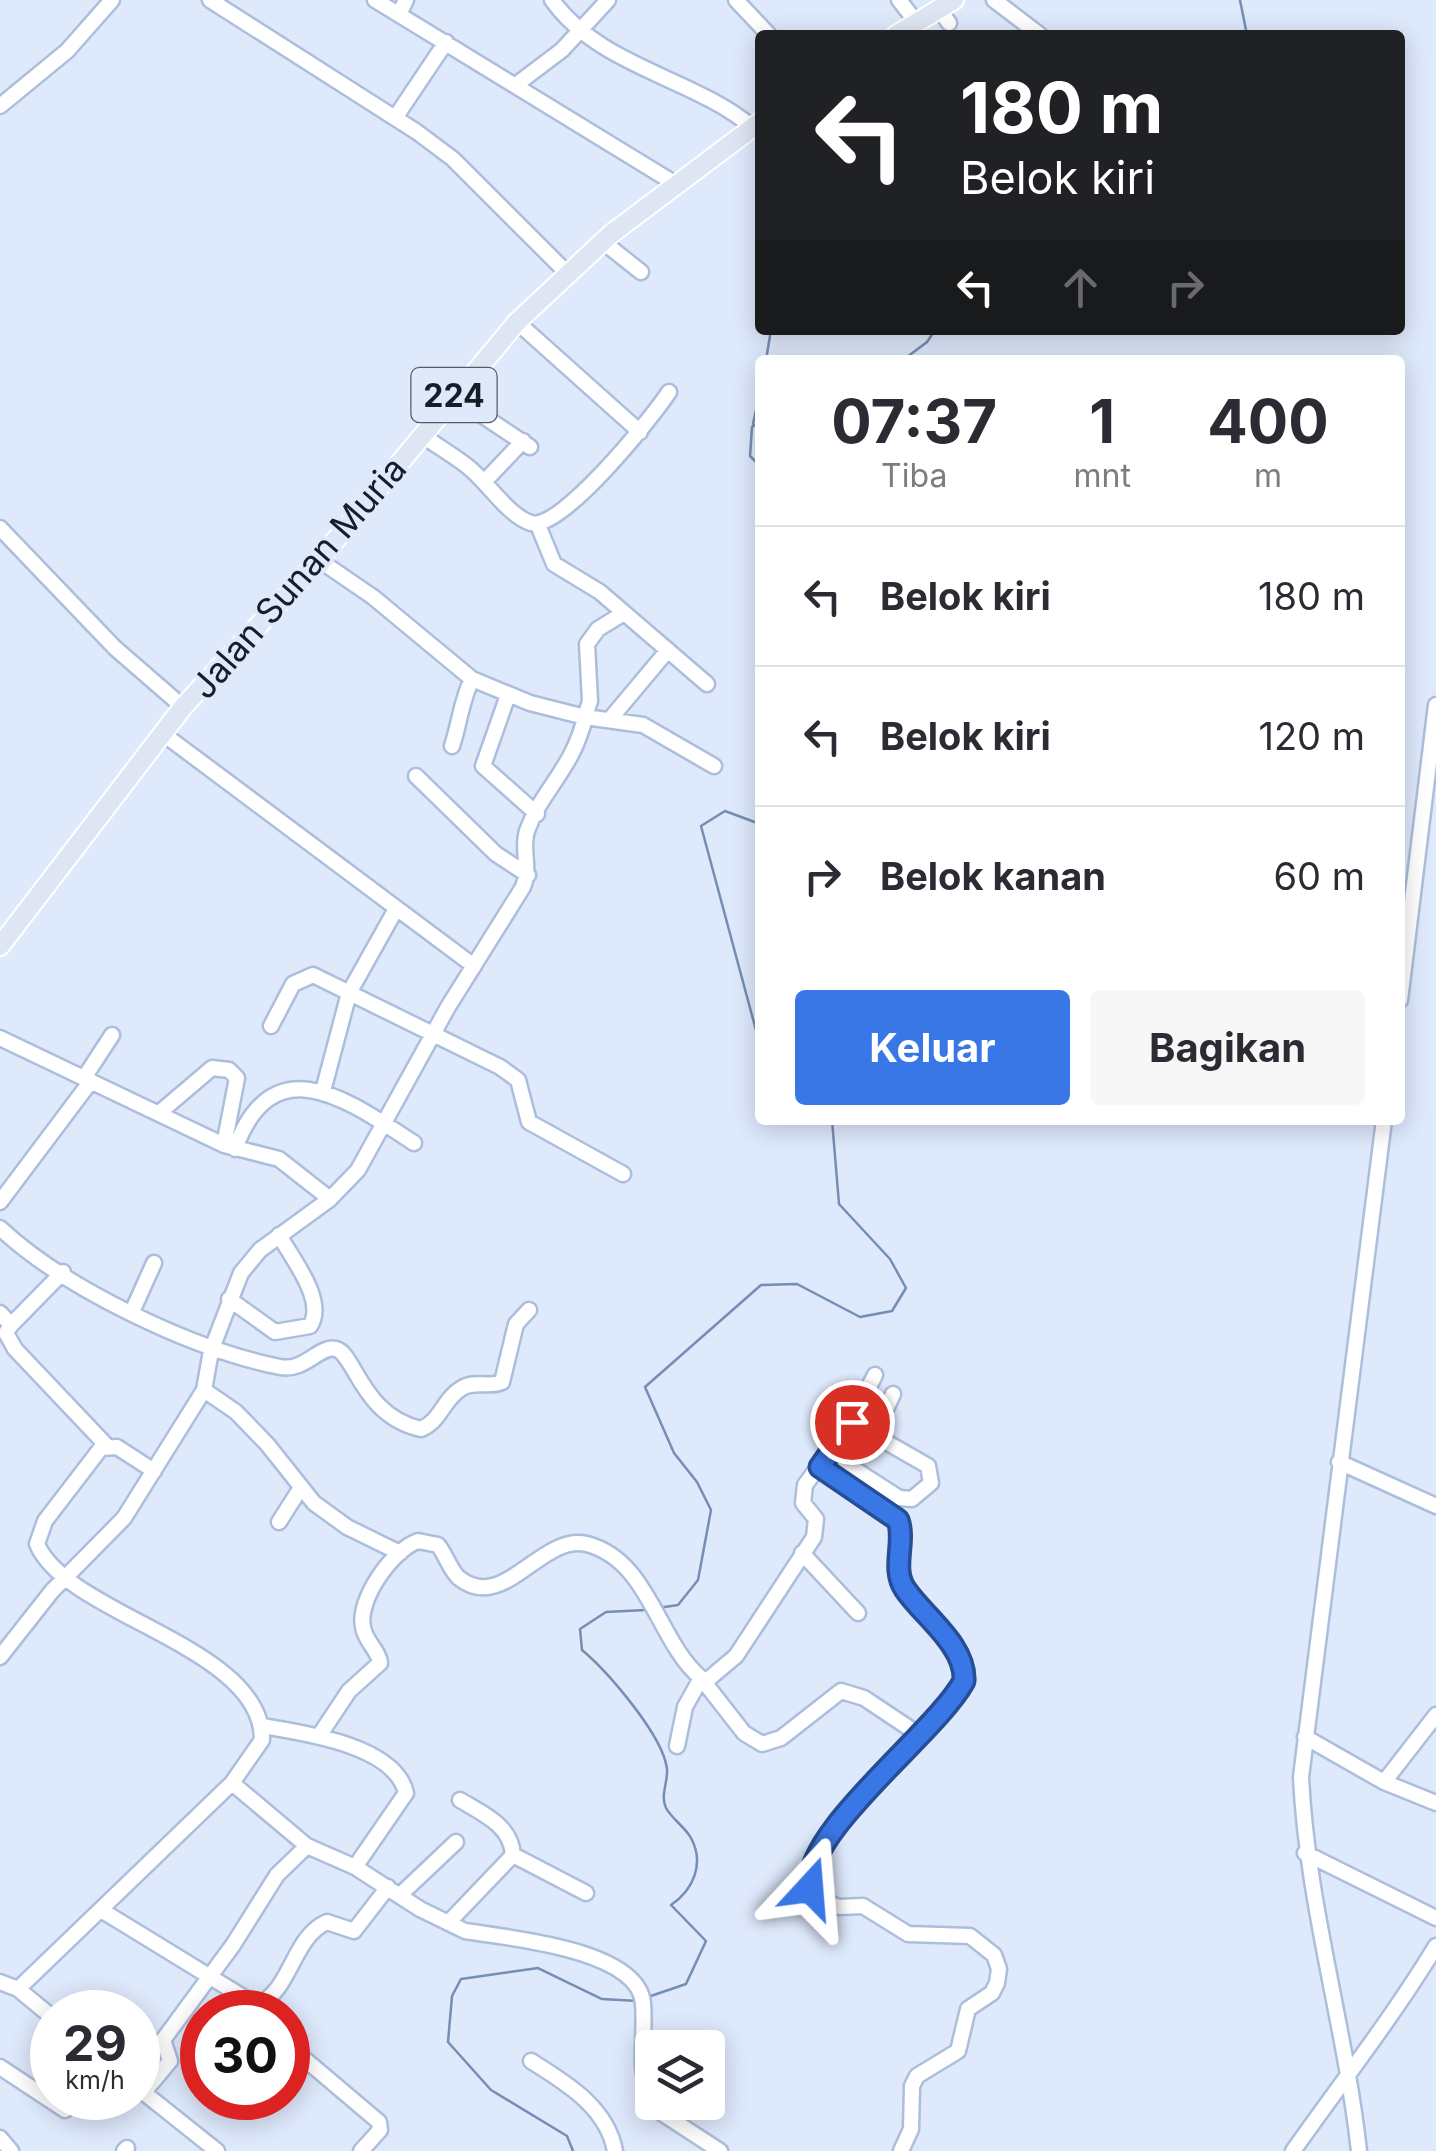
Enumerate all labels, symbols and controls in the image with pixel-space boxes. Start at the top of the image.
text: 180 m [960,65,1163,150]
icon: left [795,70,925,200]
text: Belok kiri [960,150,1155,205]
icon: left [948,260,1003,315]
icon: ahead [1053,260,1108,315]
icon: right [1158,260,1213,315]
road number: 224 [412,368,496,422]
text: 07:37 [831,385,997,457]
text: 1 [1089,385,1115,457]
text: 400 [1207,385,1329,457]
street label: Jalan Sunan Muria [182,448,414,706]
text: Tiba [881,456,947,495]
text: mnt [1073,456,1131,495]
text: m [1254,456,1282,495]
icon: left [795,569,850,624]
text: Belok kiri [880,573,1051,619]
text: 180 m [1258,573,1365,619]
icon: left [795,709,850,764]
text: Belok kiri [880,713,1051,759]
text: 120 m [1258,713,1365,759]
icon: right [795,849,850,904]
text: Belok kanan [880,853,1106,899]
text: 60 m [1273,853,1365,899]
button: Keluar [795,990,1070,1105]
button: Bagikan [1090,990,1365,1105]
pin [810,1380,895,1465]
icon: arrive [825,1395,880,1450]
position arrow [758,1836,862,1940]
speed limit sign: 30 [180,1990,310,2120]
text: 29 [63,2013,127,2073]
map controls [635,2030,725,2120]
button: layers [635,2030,725,2120]
text: km/h [65,2065,125,2095]

